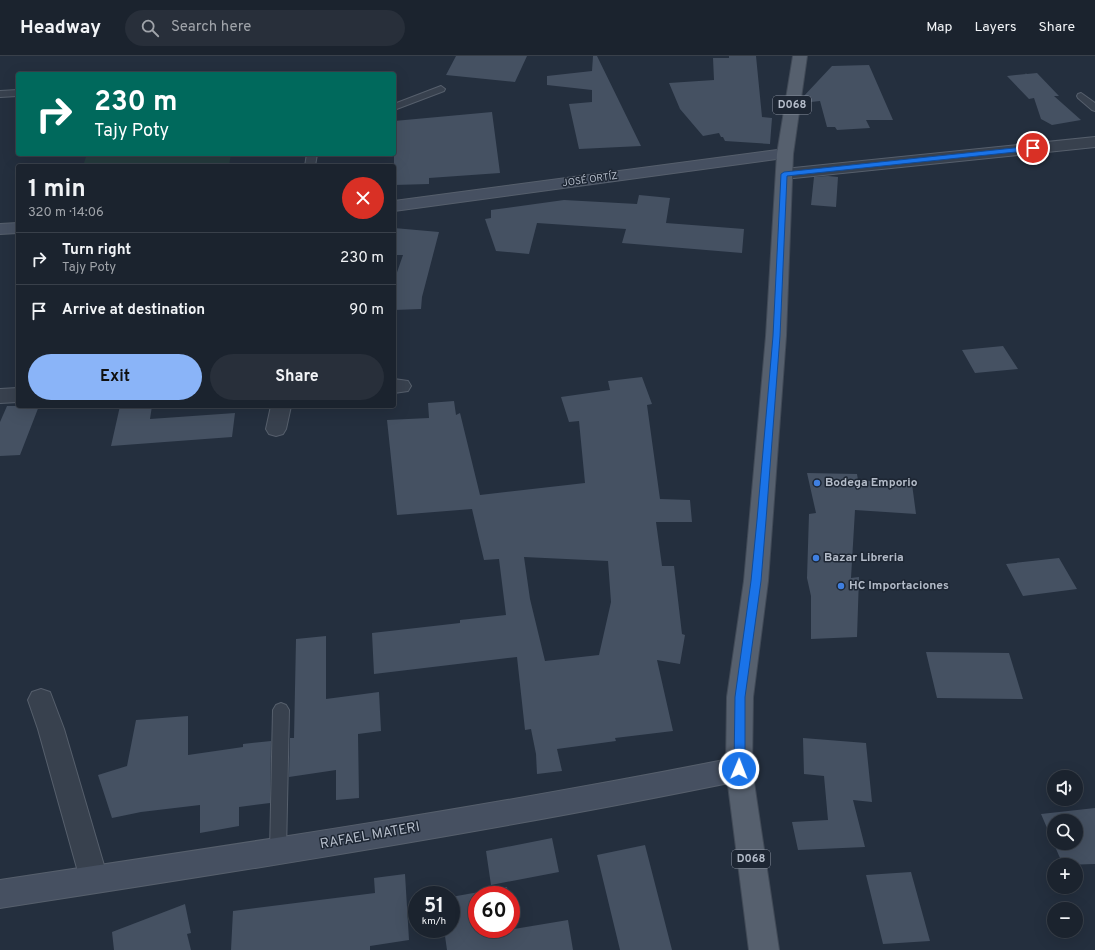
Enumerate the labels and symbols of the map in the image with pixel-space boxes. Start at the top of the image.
road number: D068 [773,96,811,114]
pin [1016,131,1050,165]
street label: JOSÉ ORTÍZ [562,170,618,190]
place label: Bodega Emporio [825,475,918,491]
marker: Bodega Emporio [812,478,822,488]
place label: Bazar Libreria [824,550,904,566]
marker: Bazar Libreria [811,553,821,563]
place label: HC Importaciones [849,578,949,594]
marker: HC Importaciones [836,581,846,591]
position arrow [718,748,760,790]
street label: RAFAEL MATERI [319,819,421,853]
road number: D068 [732,850,770,868]
speed limit sign: 60 [468,886,520,938]

